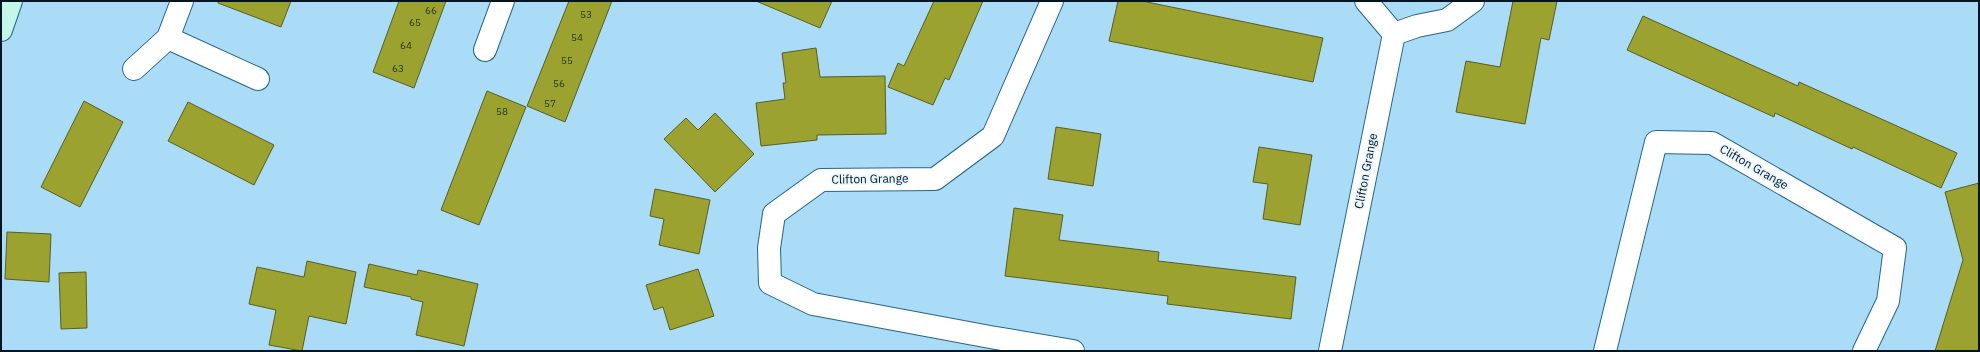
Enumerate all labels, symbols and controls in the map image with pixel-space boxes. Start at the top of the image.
house number: 66 [425,4,437,17]
house number: 53 [580,8,592,21]
house number: 65 [409,16,421,29]
house number: 54 [571,31,583,44]
house number: 64 [400,39,412,52]
house number: 55 [561,54,573,67]
house number: 63 [392,62,404,75]
house number: 56 [553,77,565,90]
house number: 57 [544,97,556,110]
house number: 58 [496,105,508,118]
street label: Clifton Grange [1351,131,1380,210]
street label: Clifton Grange [1717,141,1792,192]
street label: Clifton Grange [831,170,909,187]

